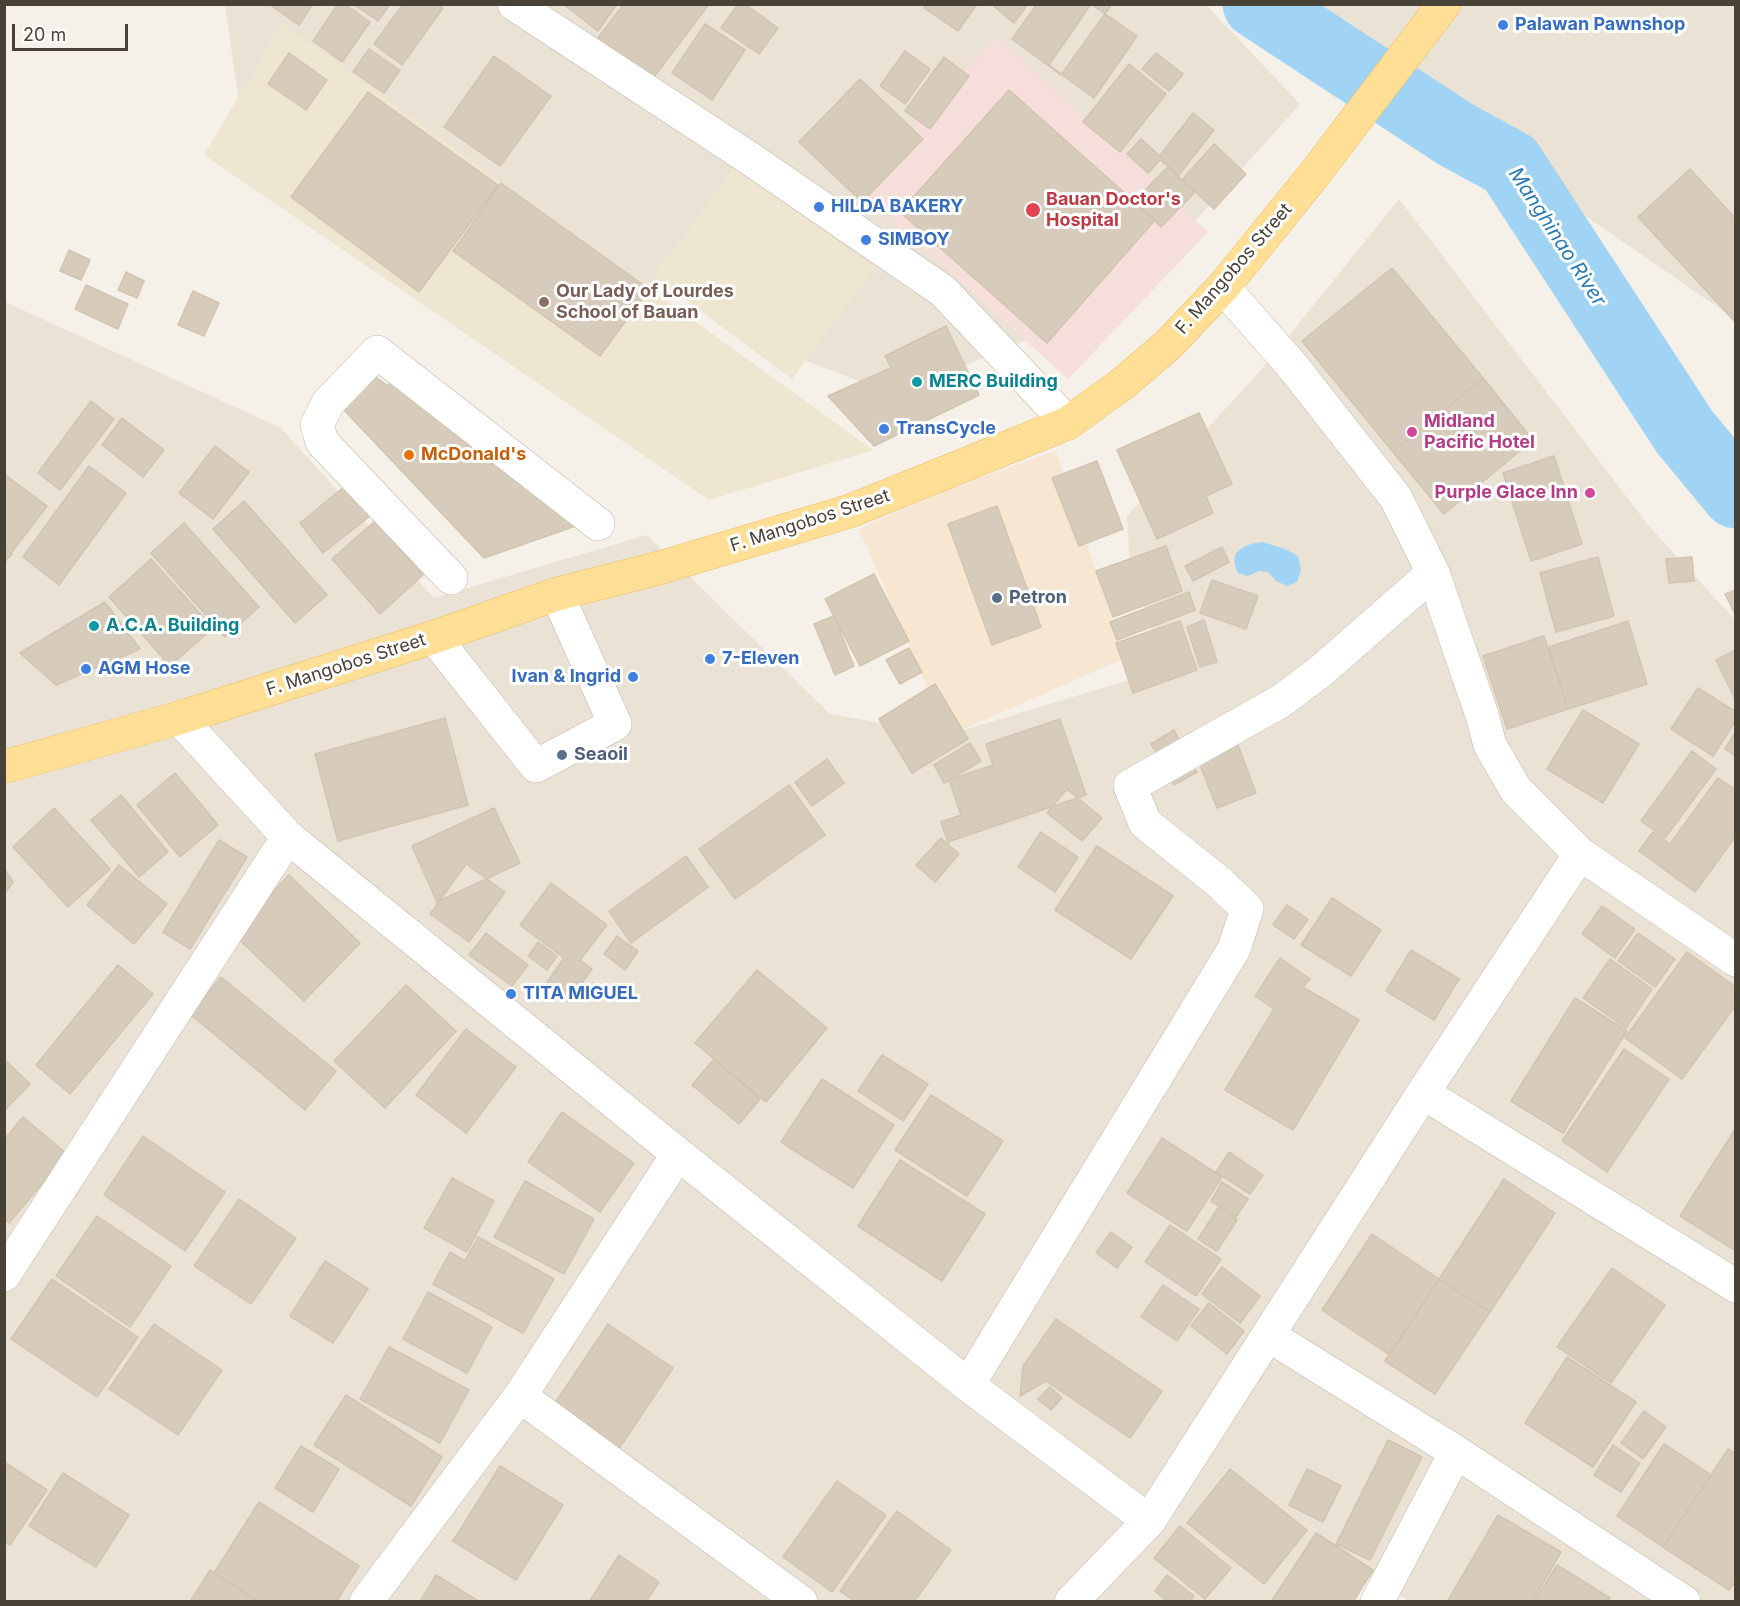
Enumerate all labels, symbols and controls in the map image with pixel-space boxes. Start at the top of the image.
scale bar [15,12,130,50]
place label: Palawan Pawnshop [1515,14,1685,36]
marker: Palawan Pawnshop [1496,18,1510,32]
text: 20 m [23,24,66,45]
water label: Manghinao River [1503,163,1611,311]
place label: Bauan Doctor's Hospital [1046,189,1181,232]
place label: HILDA BAKERY [831,196,963,218]
street label: F. Mangobos Street [1171,199,1297,339]
marker: HILDA BAKERY [812,200,826,214]
marker: Bauan Doctor's Hospital [1024,201,1042,219]
place label: SIMBOY [878,229,950,251]
marker: SIMBOY [859,233,873,247]
place label: Our Lady of Lourdes School of Bauan [556,281,734,324]
marker: Our Lady of Lourdes School of Bauan [537,295,551,309]
place label: MERC Building [929,371,1058,393]
marker: MERC Building [910,375,924,389]
place label: Midland Pacific Hotel [1424,411,1535,454]
place label: TransCycle [896,418,996,440]
marker: TransCycle [877,422,891,436]
marker: Midland Pacific Hotel [1405,425,1419,439]
place label: McDonald's [421,444,526,466]
marker: McDonald's [402,448,416,462]
place label: Purple Glace Inn [1435,482,1578,504]
street label: F. Mangobos Street [728,485,892,557]
marker: Purple Glace Inn [1583,486,1597,500]
place label: Petron [1009,587,1067,609]
marker: Petron [990,591,1004,605]
place label: A.C.A. Building [106,615,239,637]
marker: A.C.A. Building [87,619,101,633]
street label: F. Mangobos Street [264,629,428,701]
place label: 7-Eleven [722,648,799,670]
marker: 7-Eleven [703,652,717,666]
place label: AGM Hose [98,658,191,680]
marker: AGM Hose [79,662,93,676]
place label: Ivan & Ingrid [512,666,621,688]
marker: Ivan & Ingrid [626,670,640,684]
place label: Seaoil [574,744,628,766]
marker: Seaoil [555,748,569,762]
place label: TITA MIGUEL [523,983,638,1005]
marker: TITA MIGUEL [504,987,518,1001]

